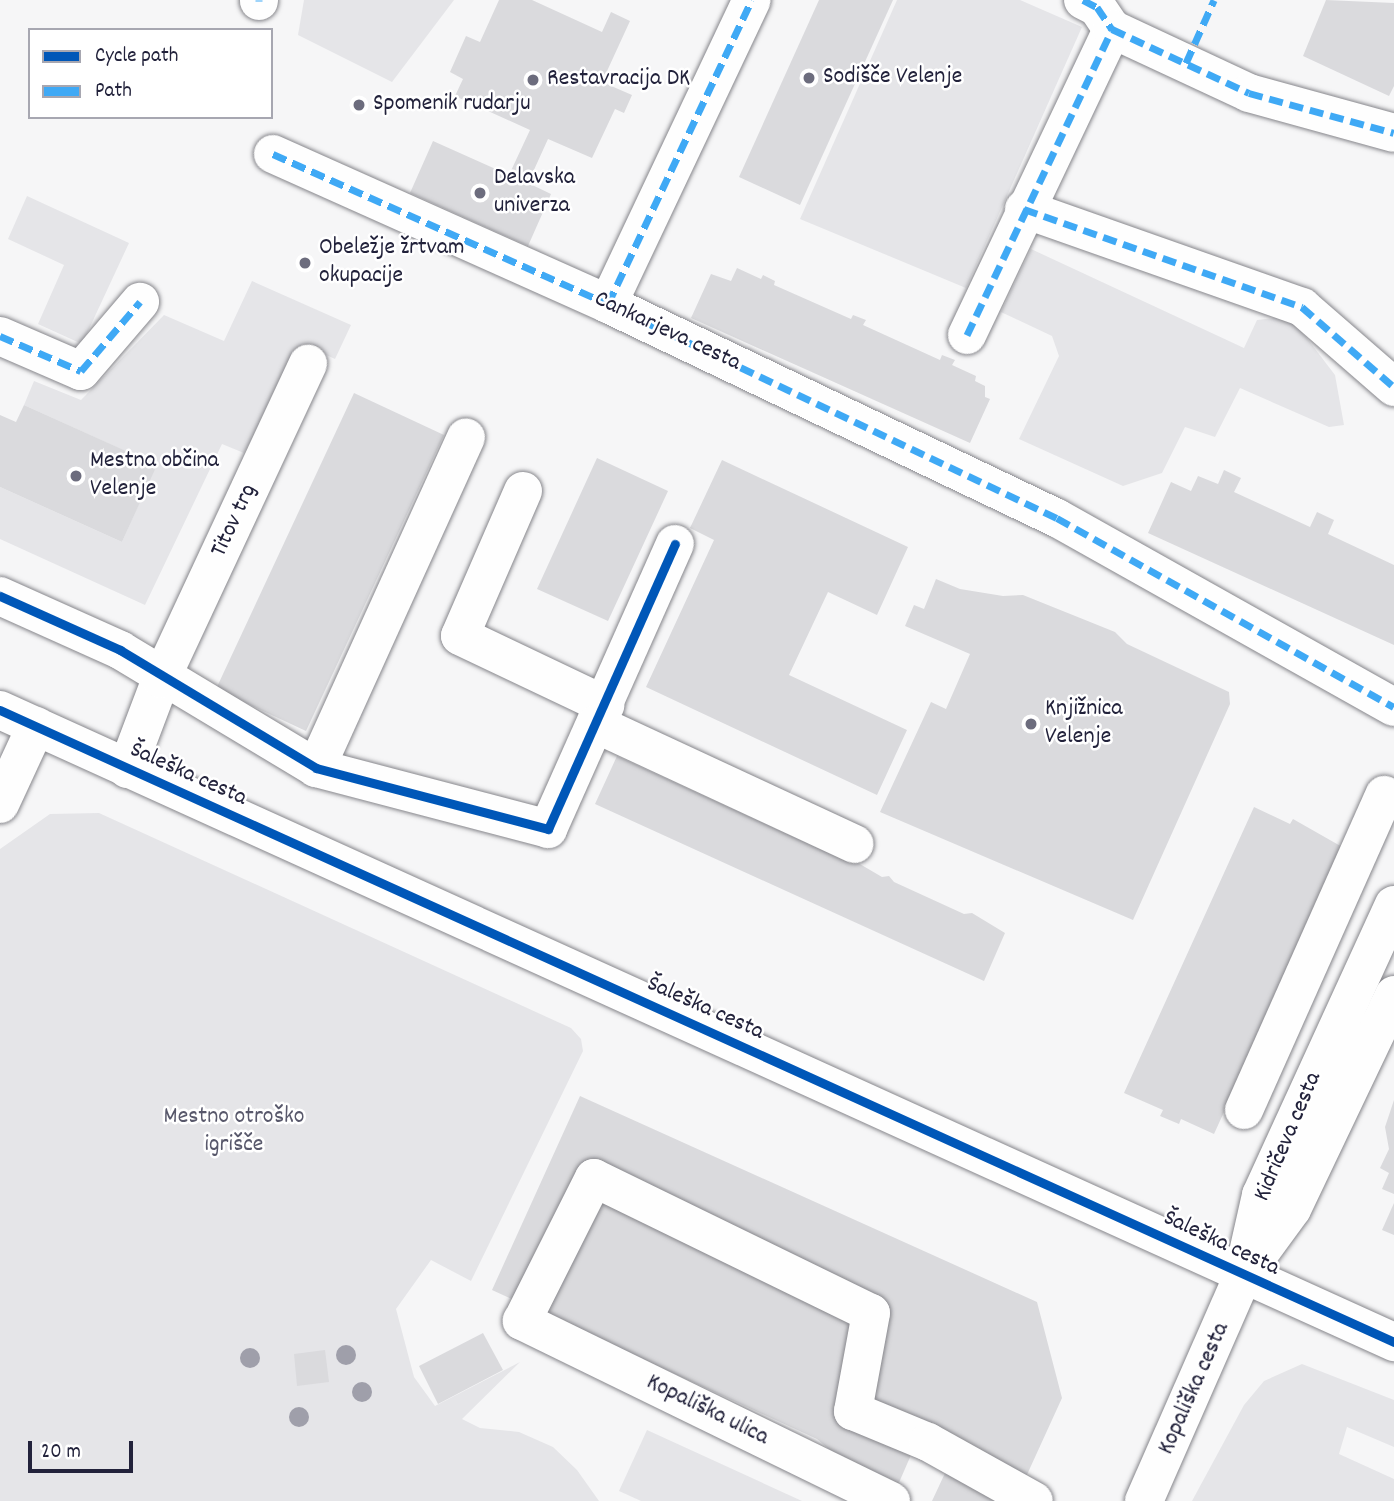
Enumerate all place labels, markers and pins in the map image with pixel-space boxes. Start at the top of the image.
place label: Sodišče Velenje [823,64,962,92]
place label: Restavracija DK [547,66,690,94]
marker: Sodišče Velenje [801,70,817,86]
marker: Restavracija DK [525,72,541,88]
place label: Spomenik rudarju [373,91,530,119]
marker: Spomenik rudarju [351,97,367,113]
place label: Delavska univerza [494,165,575,221]
marker: Delavska univerza [472,185,488,201]
place label: Obeležje žrtvam okupacije [319,235,464,291]
marker: Obeležje žrtvam okupacije [297,255,313,271]
place label: Mestna občina Velenje [90,448,219,504]
marker: Mestna občina Velenje [68,468,84,484]
place label: Knjižnica Velenje [1045,696,1123,752]
marker: Knjižnica Velenje [1023,716,1039,732]

